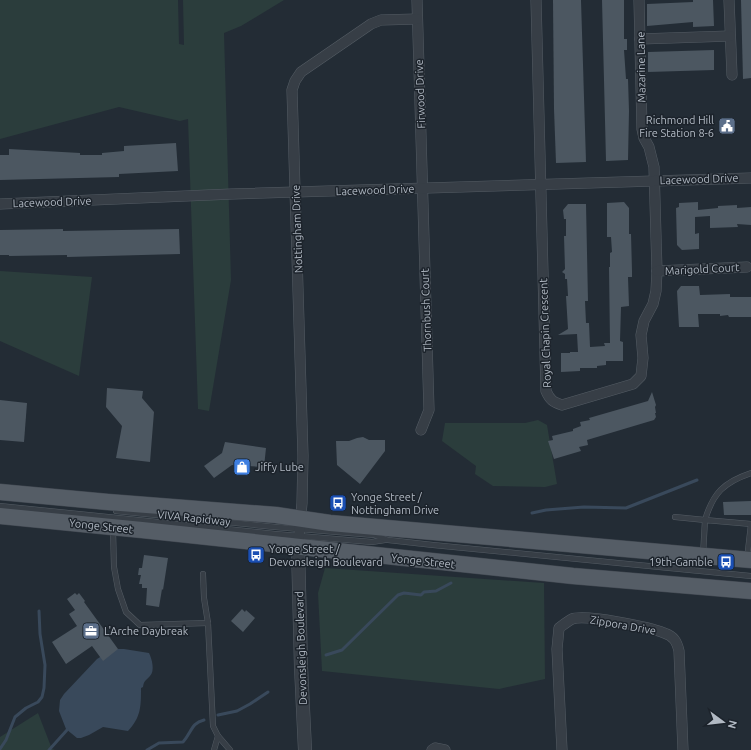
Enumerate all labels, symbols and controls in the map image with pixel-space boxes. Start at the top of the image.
street label: Mazarine Lane [634,31,648,103]
street label: Firwood Drive [413,59,427,129]
place label: Richmond Hill Fire Station 8-6 [639,114,714,139]
public building icon: Richmond Hill Fire Station 8-6 [717,116,737,136]
street label: Lacewood Drive [659,172,739,186]
street label: Lacewood Drive [335,183,415,197]
street label: Nottingham Drive [289,185,305,273]
street label: Lacewood Drive [12,195,92,209]
street label: Marigold Court [664,261,740,277]
street label: Thornbush Court [419,267,433,352]
street label: Royal Chapin Crescent [537,277,553,388]
shop icon: Jiffy Lube [232,457,252,477]
place label: Jiffy Lube [255,461,304,473]
place label: Yonge Street / Nottingham Drive [351,491,439,516]
bus stop icon: Yonge Street / Nottingham Drive [328,493,348,513]
street label: VIVA Rapidway [157,508,232,528]
street label: Yonge Street [68,517,134,535]
place label: Yonge Street / Devonsleigh Boulevard [269,543,383,568]
bus stop icon: Yonge Street / Devonsleigh Boulevard [246,545,266,565]
street label: Yonge Street [390,552,456,570]
bus stop icon: 19th-Gamble [716,552,736,572]
place label: 19th-Gamble [649,556,713,568]
street label: Devonsleigh Boulevard [293,591,309,705]
street label: Zippora Drive [589,613,657,637]
office icon: L'Arche Daybreak [81,621,101,641]
place label: L'Arche Daybreak [104,625,189,637]
north arrow [703,702,743,742]
text: N [726,719,740,730]

